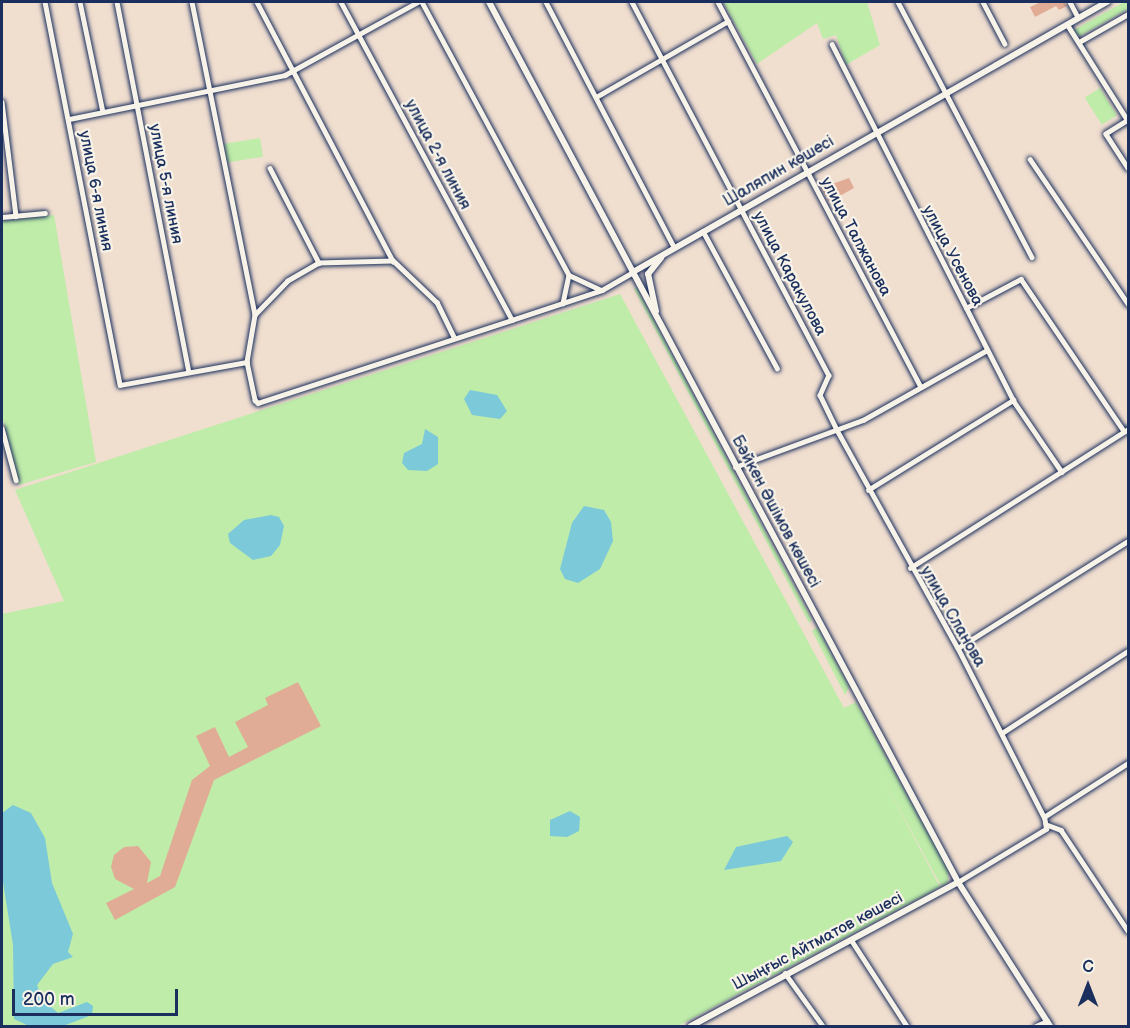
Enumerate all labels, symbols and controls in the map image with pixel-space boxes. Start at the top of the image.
street label: улица 2-я линия [400,97,474,213]
street label: улица 5-я линия [144,122,186,246]
street label: улица 6-я линия [74,129,116,253]
street label: Шаляпин көшесі [720,133,838,211]
street label: улица Талжанова [816,174,894,300]
street label: улица Усенова [917,202,987,310]
street label: улица Каракулова [748,209,830,339]
street label: Бәйкен Әшімов көшесі [727,433,823,591]
street label: улица Сланова [915,563,989,671]
street label: Шыңғыс Айтматов көшесі [729,889,907,995]
north arrow [1058,956,1118,1016]
text: С [1082,958,1094,977]
scale bar [15,977,182,1015]
text: 200 m [23,989,75,1010]

